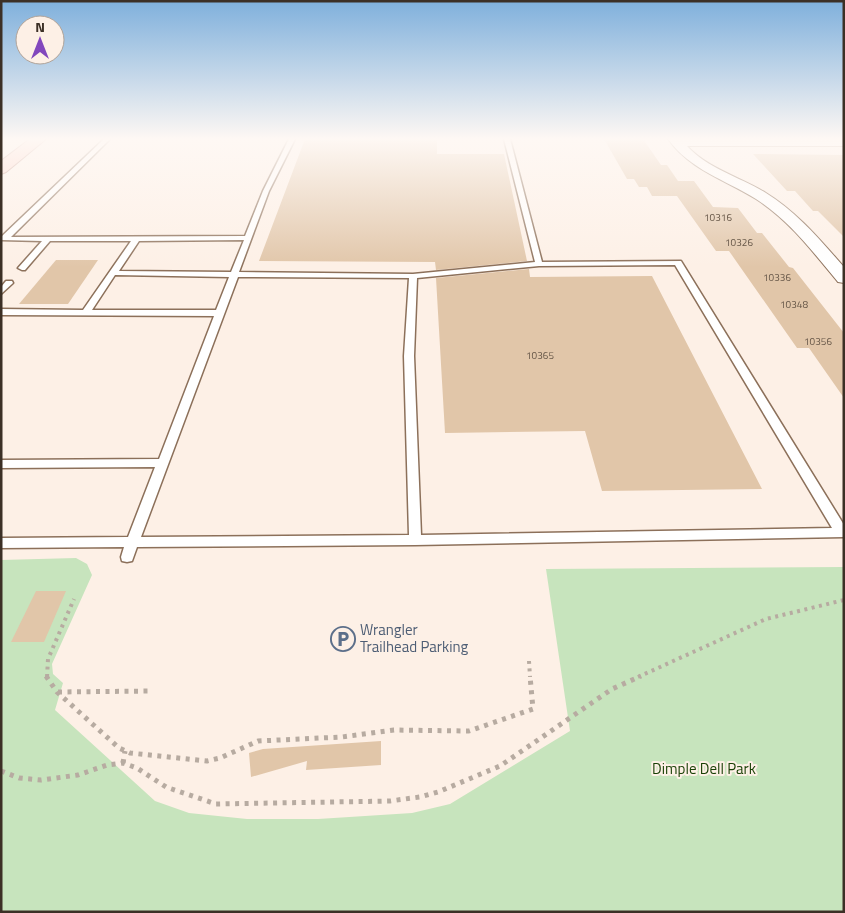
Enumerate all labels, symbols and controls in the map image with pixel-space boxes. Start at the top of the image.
north arrow [15,15,65,65]
text: N [35,16,45,37]
house number: 10316 [704,210,732,225]
house number: 10326 [725,235,753,250]
house number: 10336 [763,270,791,285]
house number: 10348 [780,297,808,312]
house number: 10356 [804,334,832,349]
house number: 10365 [526,348,554,363]
place label: Wrangler Trailhead Parking [360,618,468,658]
parking icon: Wrangler Trailhead Parking [330,626,356,652]
park label: Dimple Dell Park [652,757,756,780]

